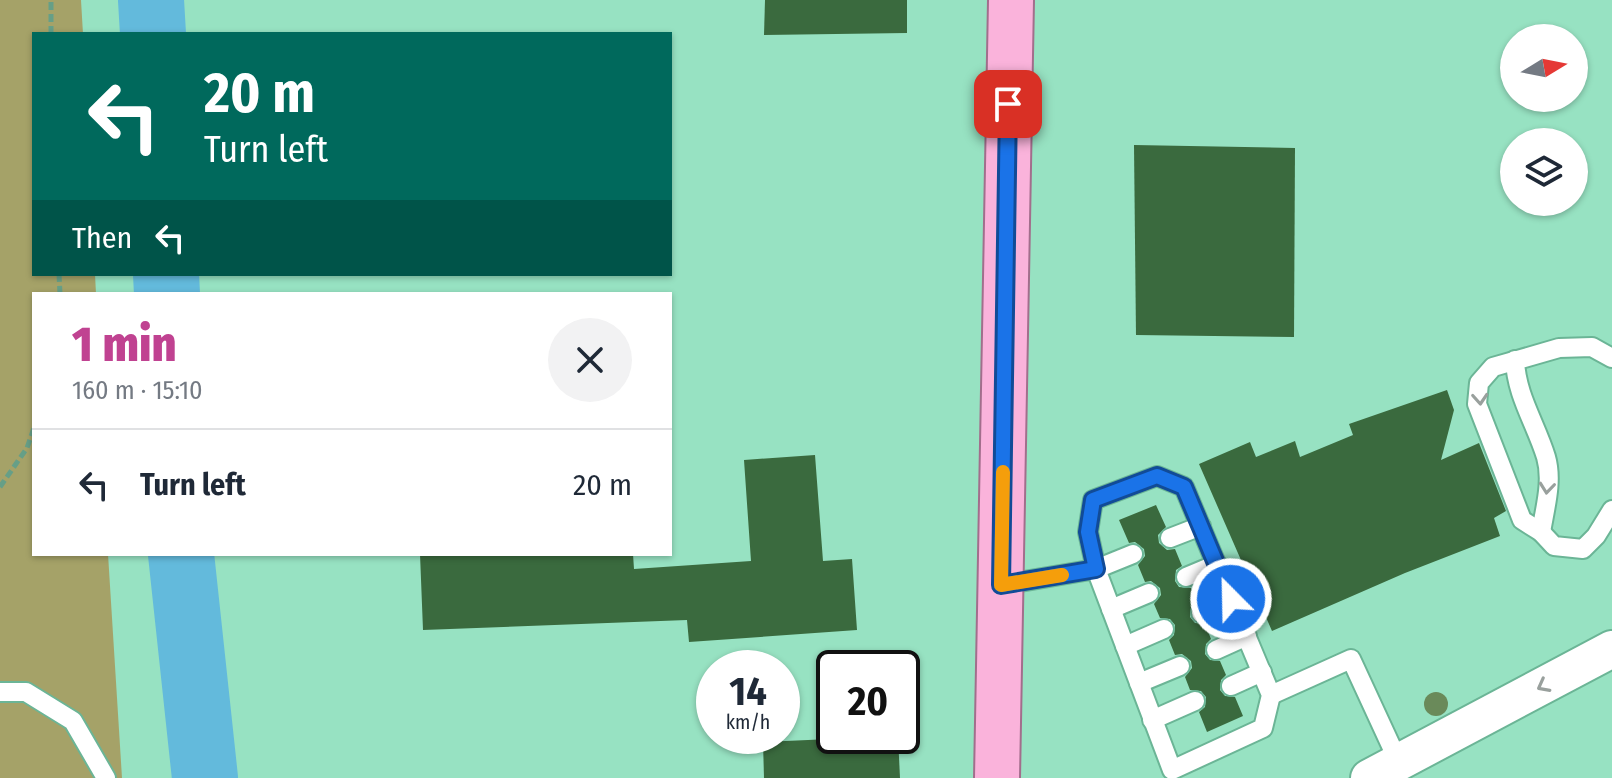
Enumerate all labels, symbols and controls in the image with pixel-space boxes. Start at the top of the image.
north arrow [1500,24,1588,112]
map controls [1500,24,1588,216]
text: 20 m [204,60,315,127]
icon: left [72,64,176,168]
pin [974,70,1042,138]
icon: arrive [986,82,1030,126]
text: Turn left [204,128,328,172]
button: layers [1500,128,1588,216]
icon: left [148,216,192,260]
text: Then [72,220,132,256]
text: 1 min [72,316,176,374]
button: close [548,318,632,402]
text: 160 m · 15:10 [72,375,203,406]
one-way arrow [1471,393,1488,406]
icon: left [72,463,116,507]
text: Turn left [140,467,246,503]
text: 20 m [573,467,632,503]
one-way arrow [1539,482,1556,495]
position arrow [1189,557,1273,641]
speed limit sign: 20 [816,650,920,754]
text: 14 [729,668,767,716]
one-way arrow [1538,676,1552,692]
text: km/h [726,710,770,734]

